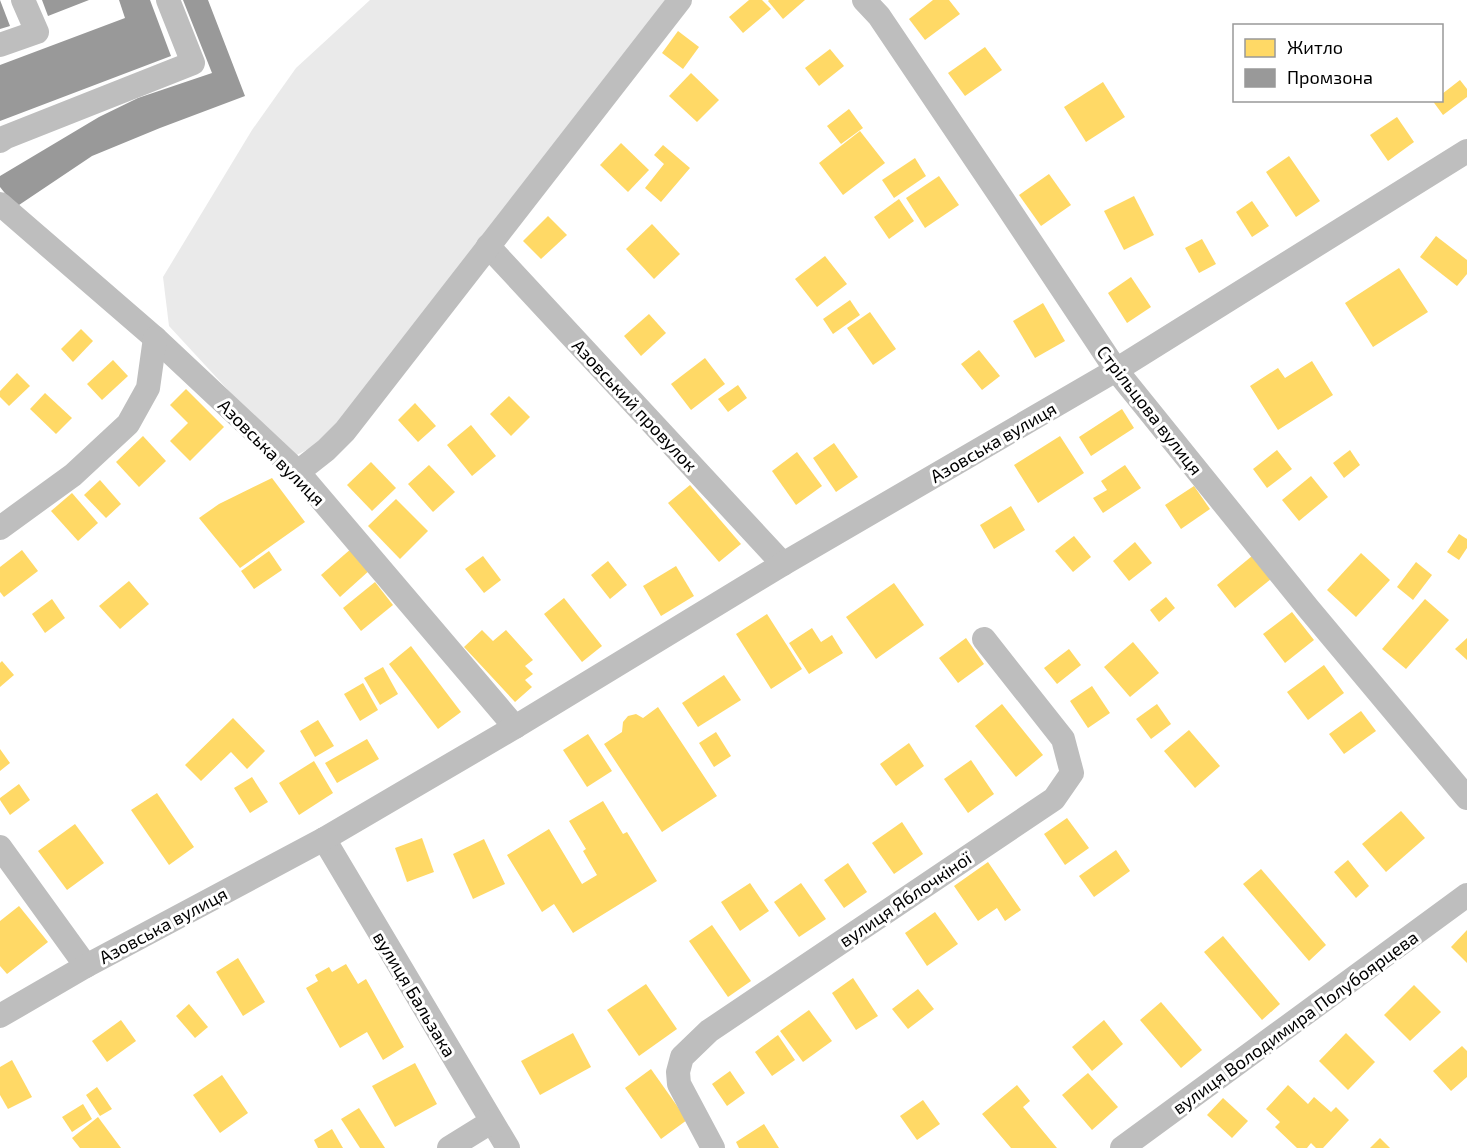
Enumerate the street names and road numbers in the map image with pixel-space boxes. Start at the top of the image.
street label: Азовський провулок [568,334,702,476]
street label: Стрільцова вулиця [1093,341,1207,479]
street label: Азовська вулиця [214,394,330,510]
street label: Азовська вулиця [926,397,1060,487]
street label: вулиця Яблочкіної [835,846,976,951]
street label: Азовська вулиця [95,882,231,968]
street label: вулиця Володимира Полубоярцева [1168,926,1422,1118]
street label: вулиця Бальзака [369,927,461,1061]

